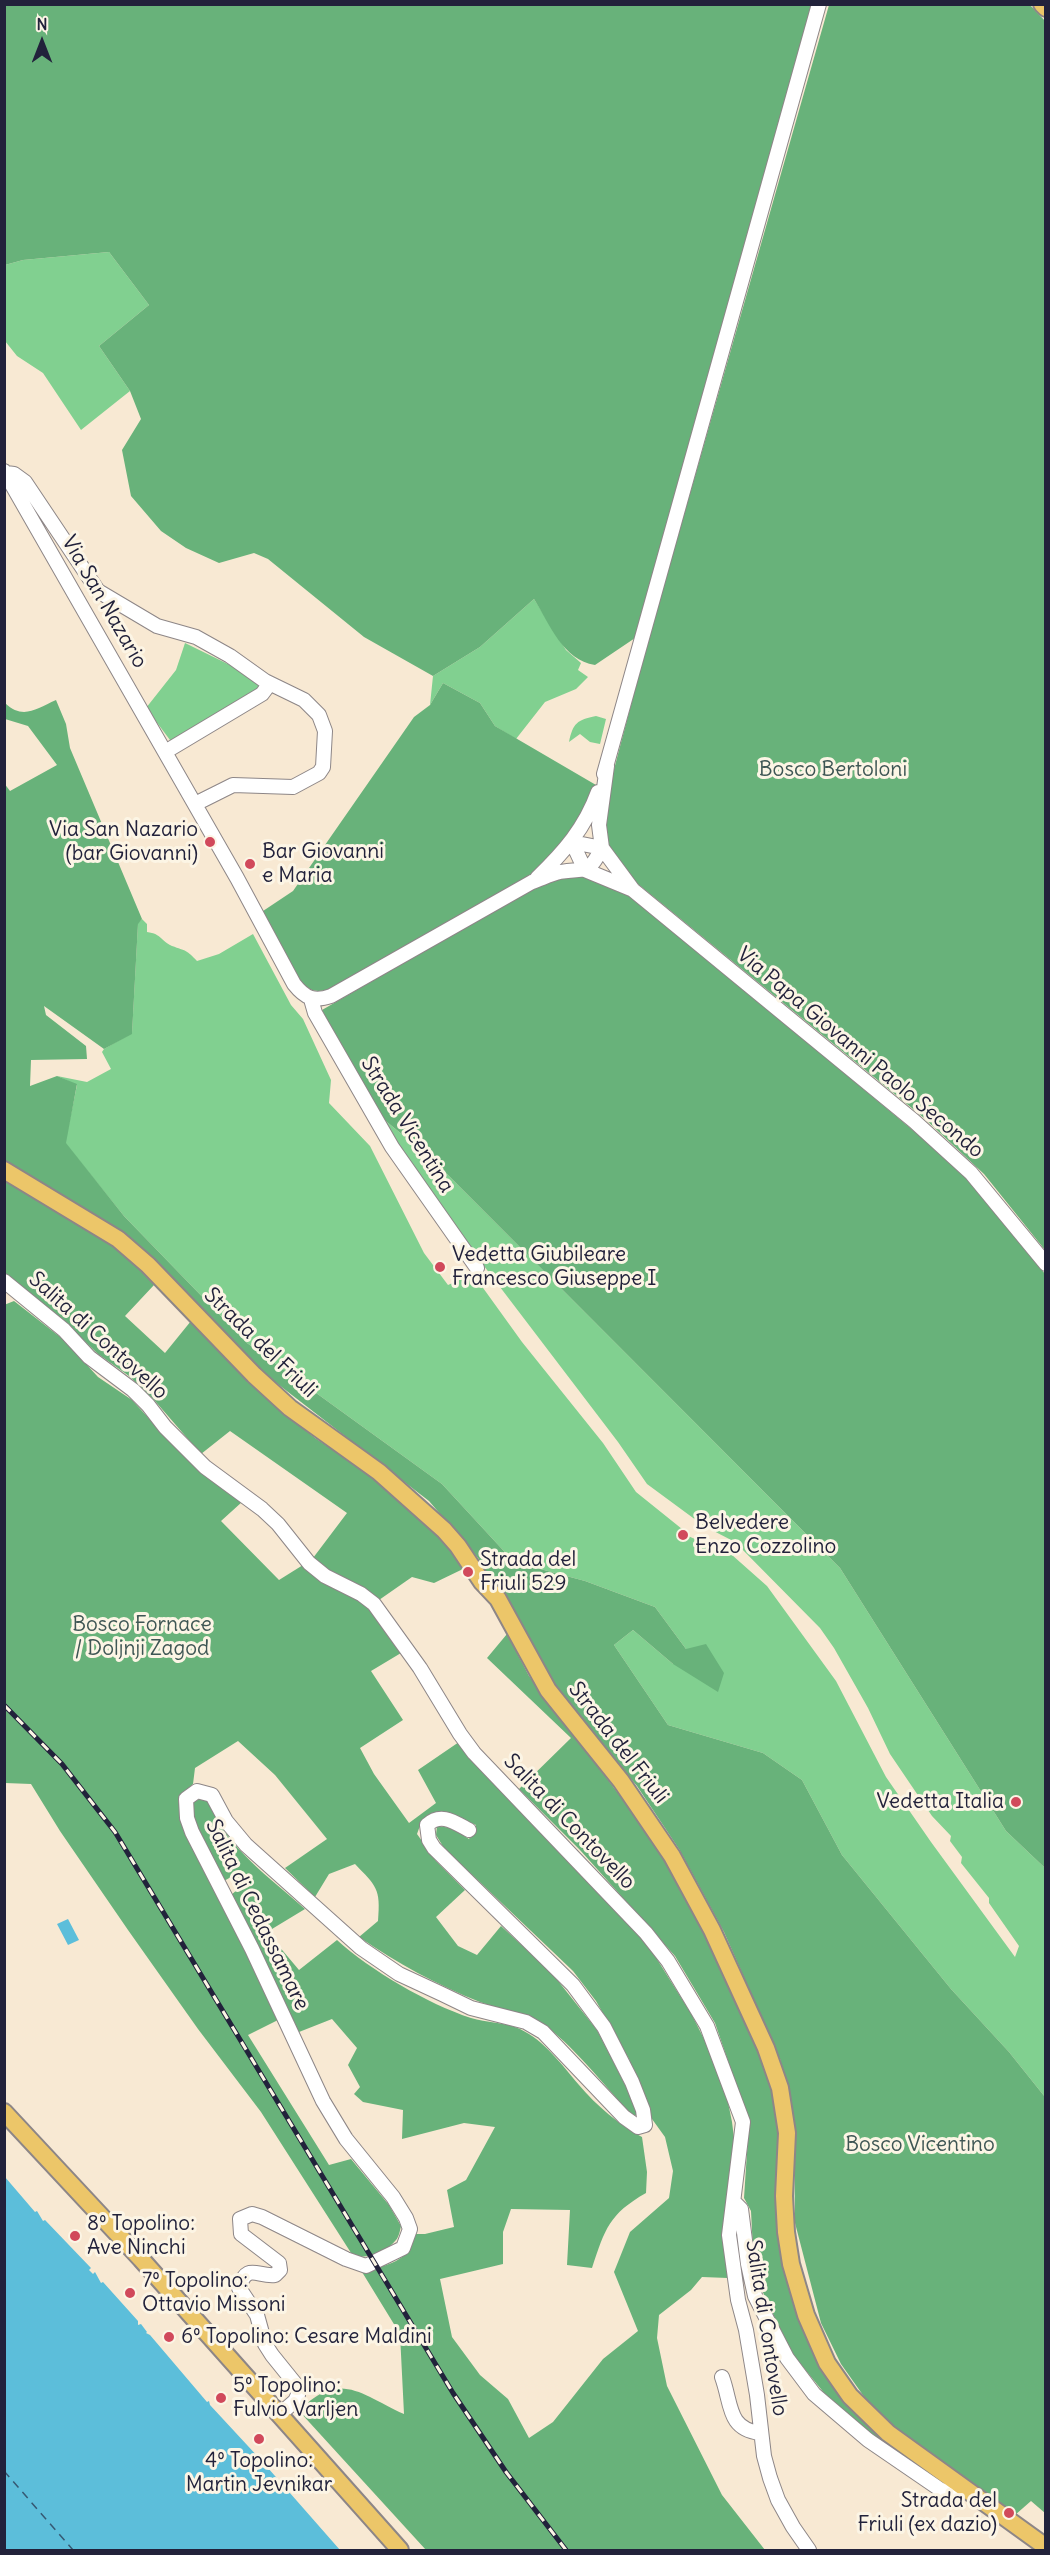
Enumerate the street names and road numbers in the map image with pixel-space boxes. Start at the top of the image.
street label: Via San Nazario [56,531,152,673]
street label: Via Papa Giovanni Paolo Secondo [731,942,989,1164]
street label: Strada Vicentina [355,1052,459,1198]
street label: Salita di Contovello [23,1267,173,1405]
street label: Strada del Friuli [198,1283,322,1403]
street label: Strada del Friuli [563,1677,673,1809]
street label: Salita di Contovello [498,1749,640,1895]
street label: Salita di Cedassamare [200,1816,314,2014]
street label: Salita di Contovello [740,2238,792,2418]

